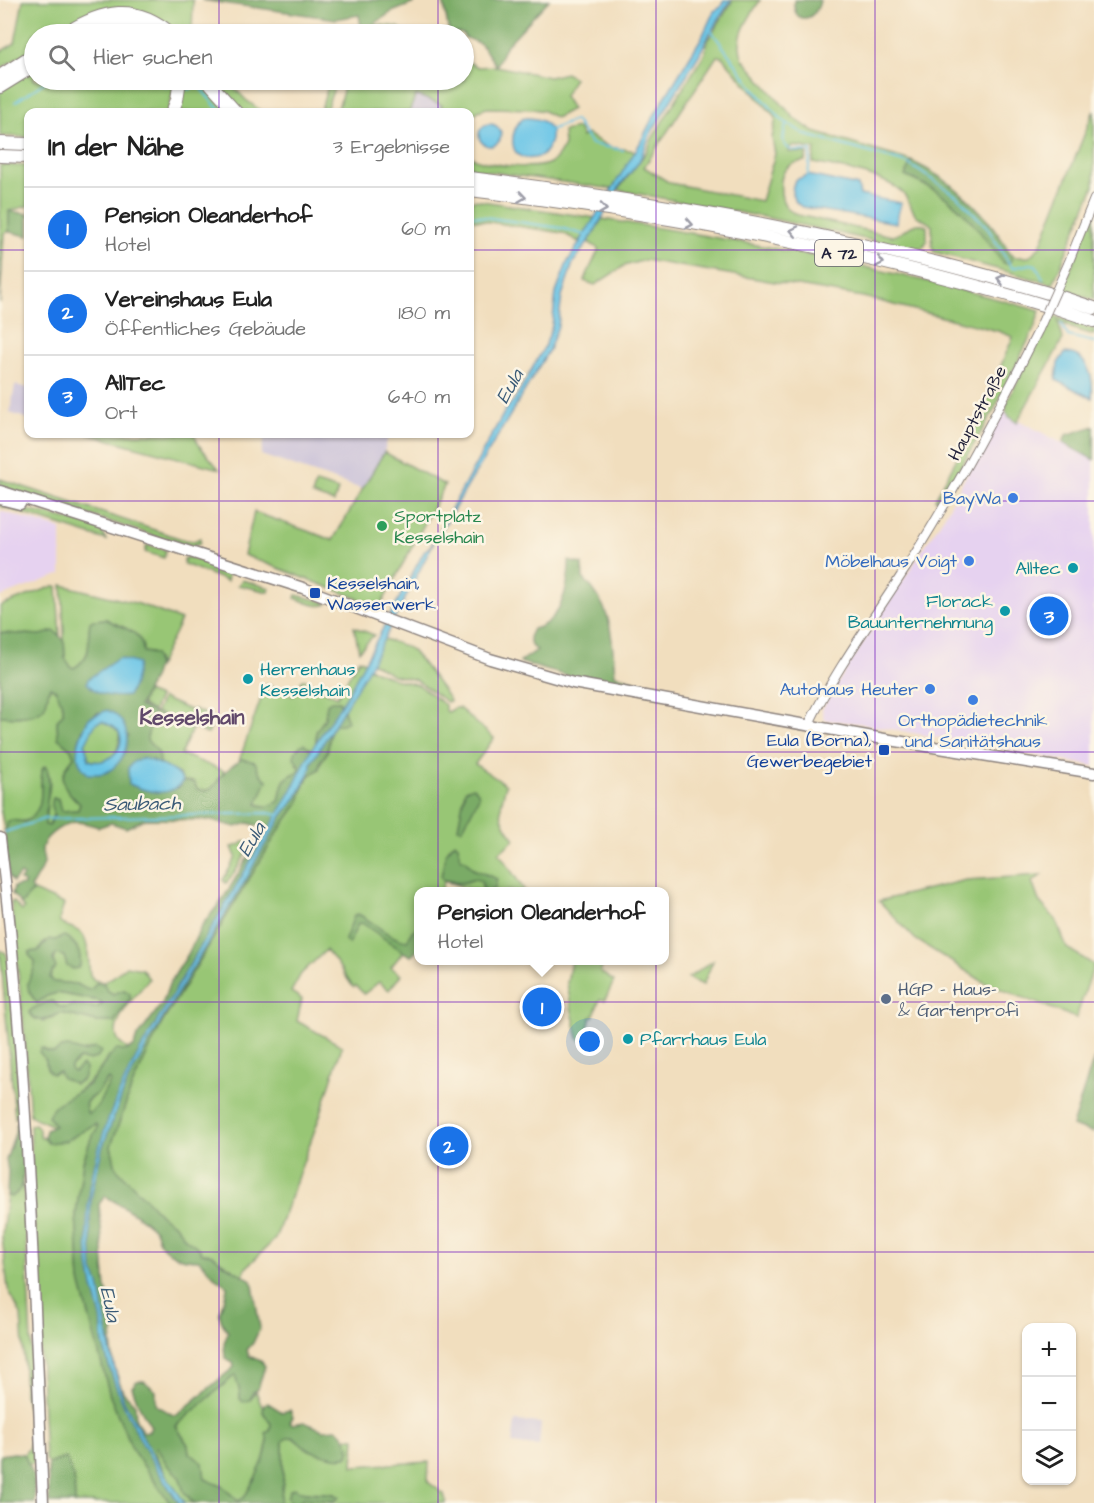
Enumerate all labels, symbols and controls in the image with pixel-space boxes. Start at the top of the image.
search box [24,24,474,90]
icon: search [45,41,78,74]
text: Hier suchen [93,42,212,73]
text: In der Nähe [48,129,184,165]
text: 3 Ergebnisse [333,133,450,161]
one-way arrow [517,190,526,202]
text: Pension Oleanderhof [105,200,312,231]
one-way arrow [598,203,607,215]
text: 1 [66,215,69,243]
text: 60 m [401,215,450,243]
one-way arrow [684,217,694,230]
one-way arrow [789,225,799,238]
text: Hotel [105,231,150,259]
road number: A 72 [815,240,863,266]
one-way arrow [875,255,885,268]
one-way arrow [996,274,1007,286]
text: Vereinshaus Eula [105,284,272,315]
text: 2 [62,299,73,327]
text: 180 m [398,299,450,327]
text: Öffentliches Gebäude [105,315,306,343]
street label: Hauptstraße [942,361,1013,465]
water label: Eula [489,363,531,409]
text: AllTec [105,368,166,399]
text: 3 [62,383,73,411]
text: 640 m [388,383,450,411]
text: Ort [105,399,138,427]
place label: BayWa [943,486,1001,512]
marker: BayWa [1006,491,1020,505]
place label: Sportplatz Kesselshain [394,504,484,550]
marker: Sportplatz Kesselshain [375,519,389,533]
place label: Möbelhaus Voigt [825,549,958,575]
marker: Möbelhaus Voigt [962,554,976,568]
place label: Alltec [1015,556,1061,581]
marker: Alltec [1066,561,1080,575]
place label: Kesselshain, Wasserwerk [327,571,436,617]
marker: Kesselshain, Wasserwerk [308,586,322,600]
place label: Florack Bauunternehmung [848,589,993,636]
pin: 3 [1030,594,1068,638]
marker: Florack Bauunternehmung [998,604,1012,618]
place label: Herrenhaus Kesselshain [260,657,355,703]
marker: Herrenhaus Kesselshain [241,672,255,686]
place label: Autohaus Heuter [780,677,918,702]
marker: Autohaus Heuter [923,682,937,696]
marker: Orthopädietechnik und Sanitätshaus [966,693,980,707]
district label: Kesselshain [139,703,245,732]
place label: Orthopädietechnik und Sanitätshaus [898,708,1048,754]
place label: Eula (Borna), Gewerbegebiet [747,728,873,775]
marker: Eula (Borna), Gewerbegebiet [877,743,891,757]
water label: Saubach [103,789,182,819]
water label: Eula [231,816,273,862]
popup [414,887,669,965]
text: Pension Oleanderhof [438,897,645,928]
text: Hotel [438,928,483,956]
place label: HGP - Haus- & Gartenprofi [898,977,1019,1023]
pin: 1 [522,984,562,1030]
marker: HGP - Haus- & Gartenprofi [879,992,893,1006]
your location [575,1027,604,1056]
place label: Pfarrhaus Eula [640,1027,766,1052]
marker: Pfarrhaus Eula [621,1032,635,1046]
pin: 2 [430,1124,468,1168]
water label: Eula [93,1284,128,1325]
map controls [1022,1323,1076,1485]
button: + [1022,1323,1076,1377]
button: − [1022,1377,1076,1431]
button: layers [1022,1431,1076,1485]

